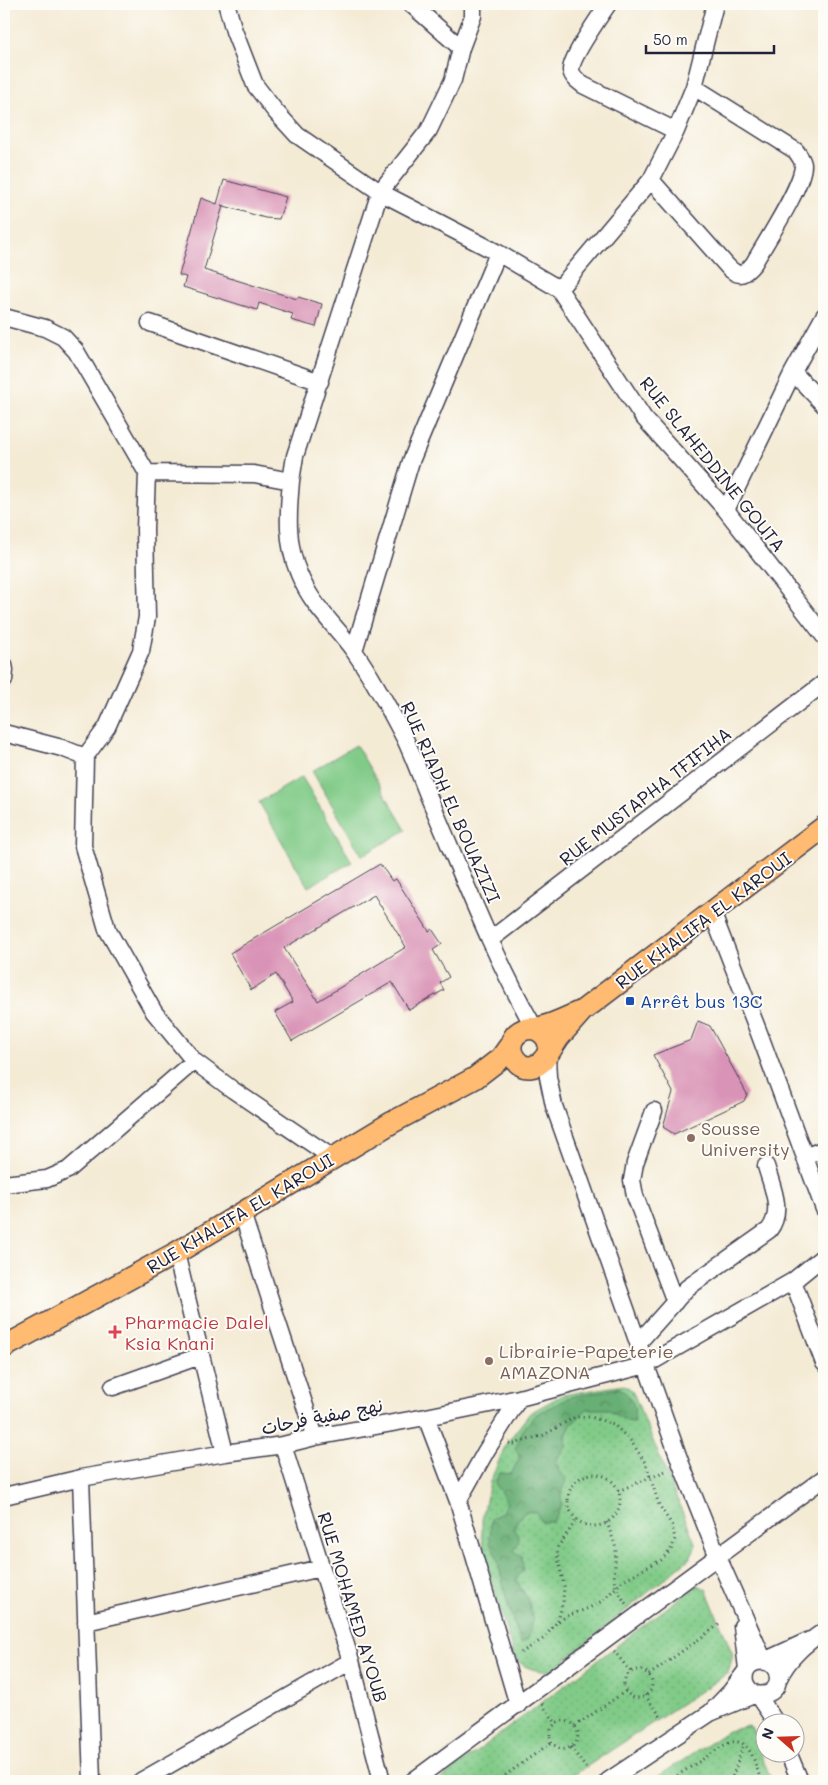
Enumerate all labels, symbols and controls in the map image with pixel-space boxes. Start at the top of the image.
scale bar [646,22,773,54]
text: 50 m [653,29,688,49]
street label: RUE SLAHEDDINE GOUTA [635,371,791,557]
street label: RUE RIADH EL BOUAZIZI [396,698,506,907]
street label: RUE MUSTAPHA TFIFIHA [554,721,736,871]
street label: RUE KHALIFA EL KAROUI [610,846,796,994]
place label: Arrêt bus 13C [640,989,763,1013]
marker: Arrêt bus 13C [624,995,636,1007]
place label: Sousse University [701,1116,790,1161]
marker: Sousse University [685,1132,697,1144]
street label: RUE KHALIFA EL KAROUI [142,1148,338,1278]
place label: Pharmacie Dalel Ksia Knani [125,1310,269,1355]
marker: Pharmacie Dalel Ksia Knani [109,1326,121,1338]
place label: Librairie-Papeterie AMAZONA [499,1339,674,1384]
marker: Librairie-Papeterie AMAZONA [483,1355,495,1367]
street label: نهج صفية فرحات [259,1392,385,1441]
street label: RUE MOHAMED AYOUB [313,1509,393,1705]
north arrow [756,1712,806,1762]
text: N [757,1725,778,1742]

